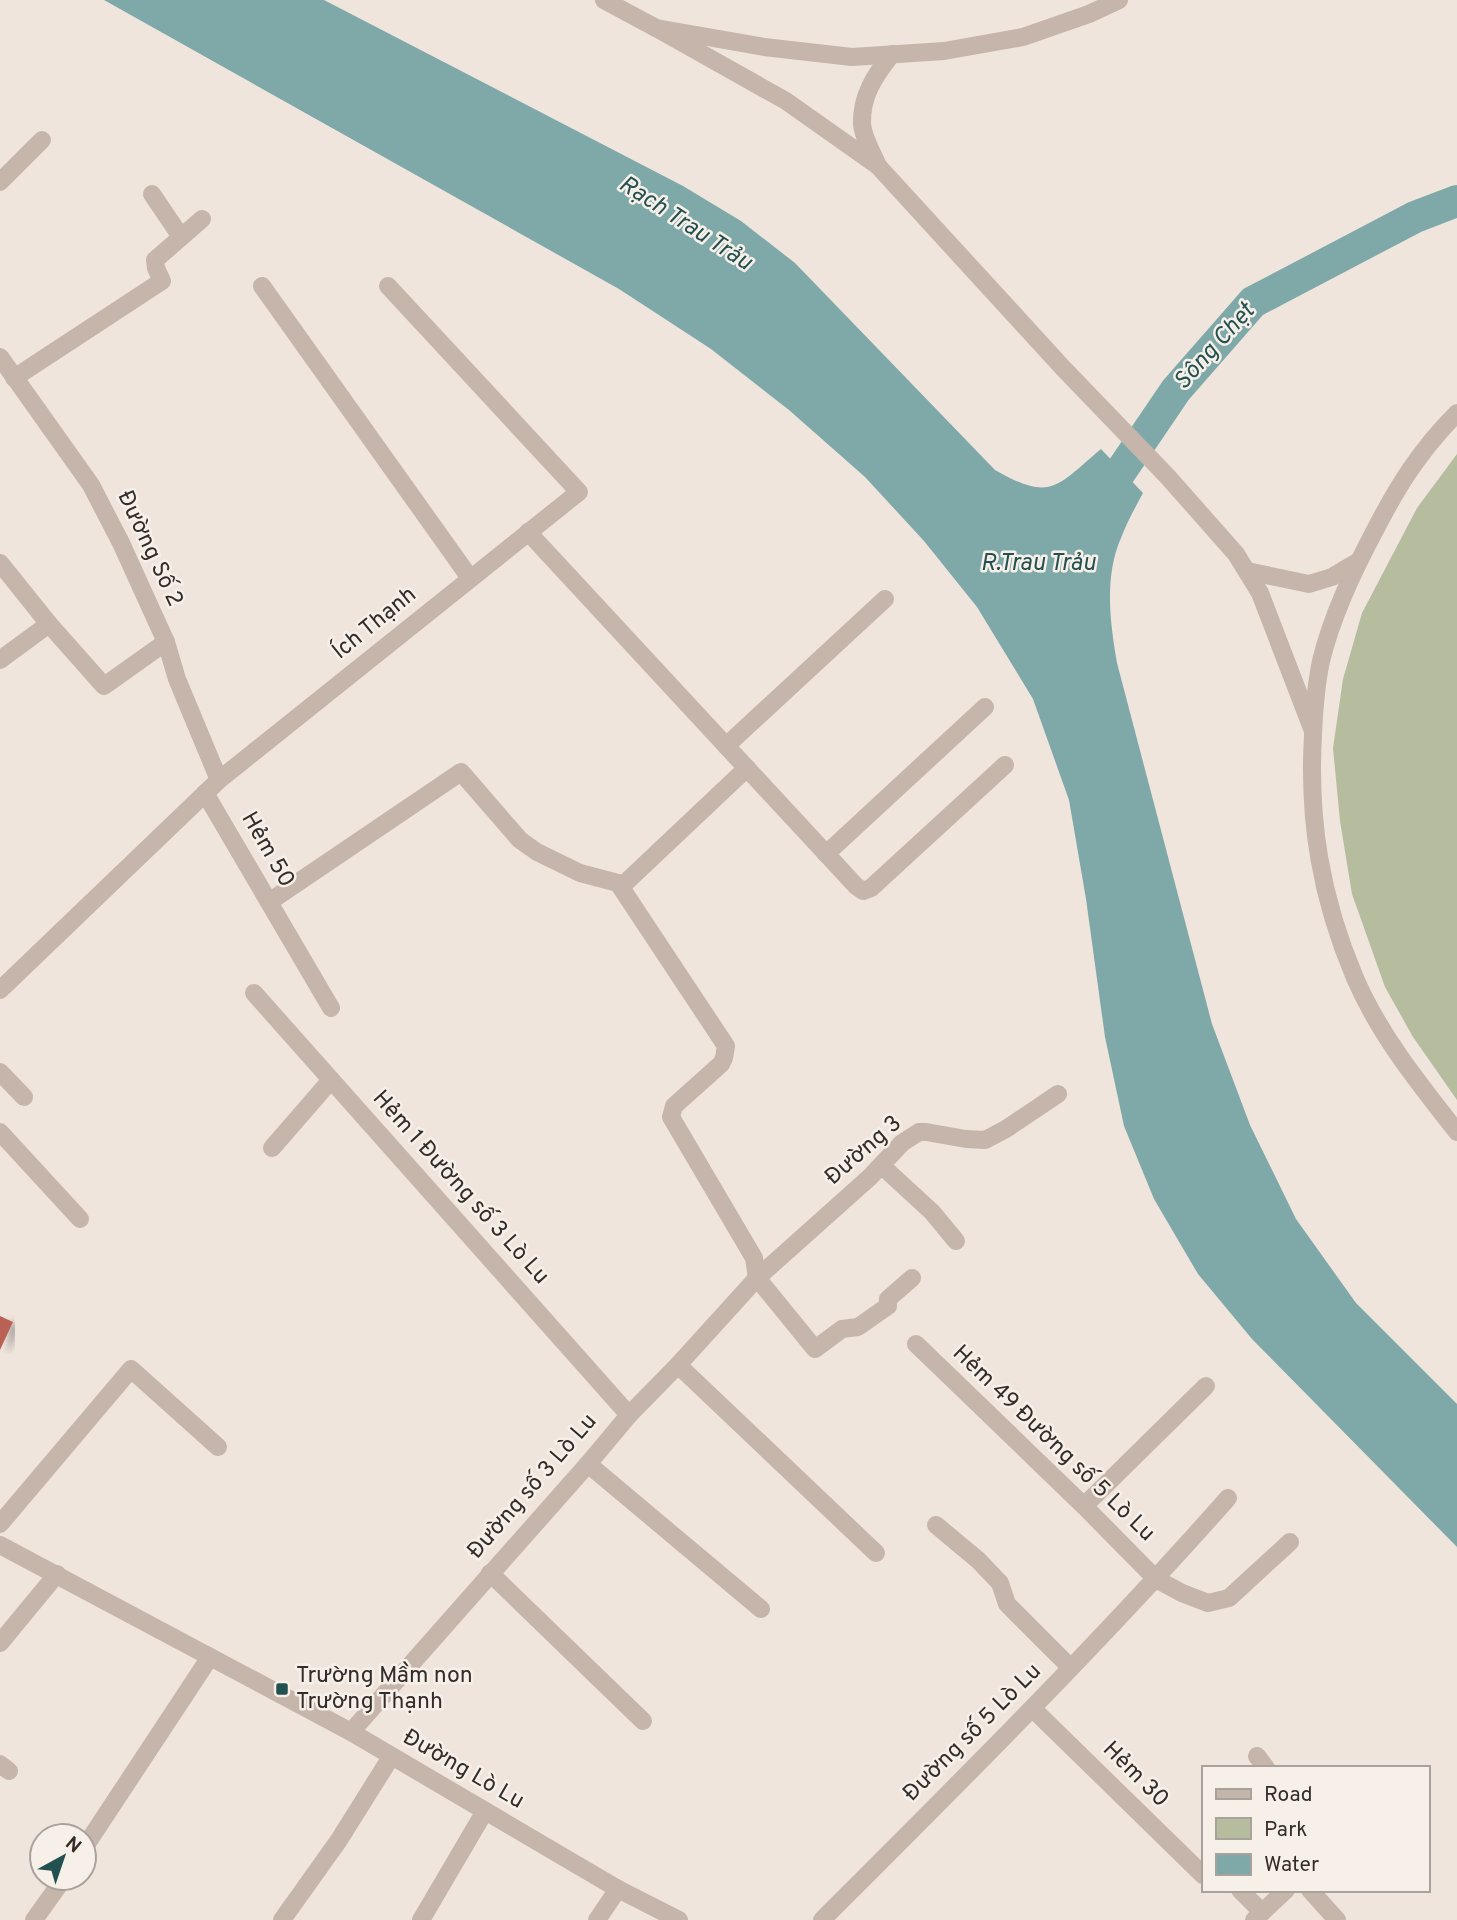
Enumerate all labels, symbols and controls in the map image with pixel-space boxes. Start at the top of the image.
water label: Rạch Trau Trảu [613,170,758,279]
water label: Sông Chẹt [1168,296,1263,397]
street label: Đường Số 2 [110,486,189,612]
water label: R.Trau Trảu [981,549,1096,579]
street label: Ích Thạnh [326,580,423,667]
street label: Hẻm 50 [234,807,300,893]
street label: Hẻm 1 Đường số 3 Lò Lu [365,1084,556,1291]
street label: Đường 3 [820,1110,908,1192]
street label: Hẻm 49 Đường số 5 Lò Lu [946,1339,1161,1548]
street label: Đường số 3 Lò Lu [461,1408,604,1566]
street label: Đường số 5 Lò Lu [897,1657,1048,1808]
place label: Trường Mầm non Trường Thạnh [296,1661,473,1717]
marker: Trường Mầm non Trường Thạnh [274,1681,290,1697]
street label: Đường Lò Lu [397,1724,529,1816]
street label: Hẻm 30 [1096,1736,1174,1814]
legend [1202,1766,1429,1892]
text: Road [1264,1782,1313,1809]
text: Park [1264,1817,1307,1844]
north arrow [28,1822,98,1892]
text: N [60,1832,86,1859]
text: Water [1264,1852,1319,1879]

